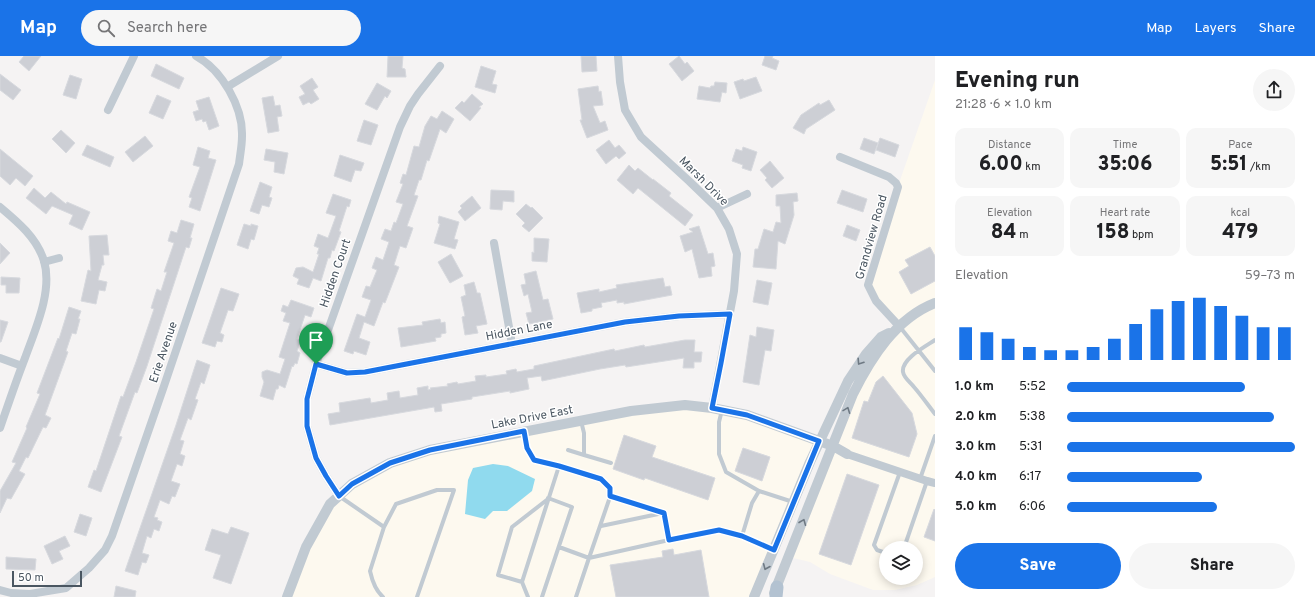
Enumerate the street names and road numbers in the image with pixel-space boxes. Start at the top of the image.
street label: Marsh Drive [675,153,732,210]
street label: Grandview Road [852,193,892,282]
street label: Hidden Court [317,237,355,310]
street label: Hidden Lane [484,317,554,345]
street label: Erie Avenue [146,320,182,385]
street label: Lake Drive East [490,402,574,434]

